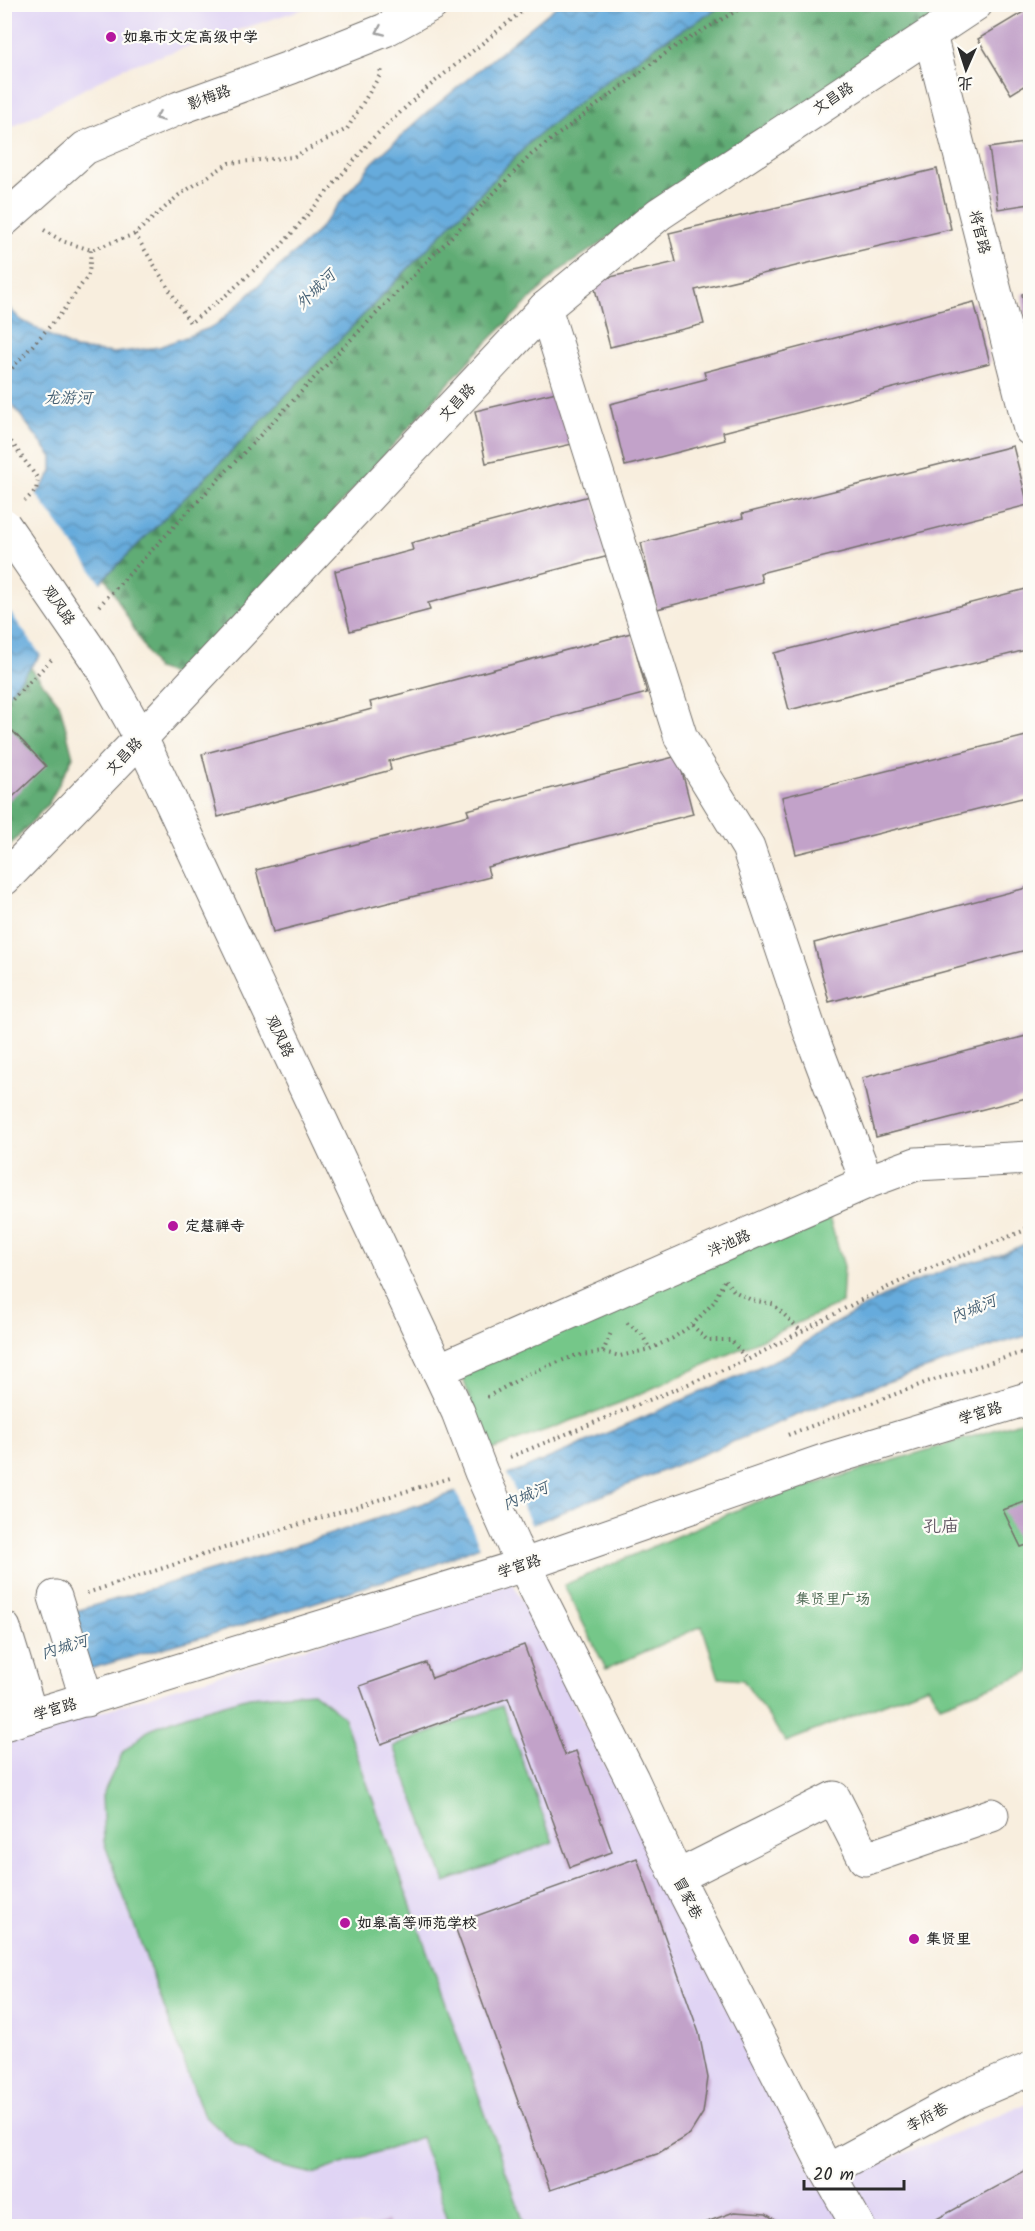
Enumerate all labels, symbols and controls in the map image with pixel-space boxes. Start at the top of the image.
one-way arrow [376,24,387,36]
place label: 如皋市文定高级中学 [123,26,258,50]
marker: 如皋市文定高级中学 [104,30,118,44]
north arrow [936,39,996,99]
text: 北 [957,70,974,95]
street label: 文昌路 [808,77,859,121]
street label: 影梅路 [184,79,235,117]
one-way arrow [154,109,165,121]
street label: 将官路 [962,207,996,257]
water label: 外城河 [290,262,344,316]
street label: 文昌路 [434,378,482,427]
water label: 龙游河 [44,386,95,411]
street label: 观风路 [36,580,81,631]
street label: 文昌路 [100,732,149,781]
street label: 观风路 [259,1011,299,1062]
place label: 定慧禅寺 [185,1215,245,1239]
marker: 定慧禅寺 [166,1219,180,1233]
street label: 泮池路 [704,1224,755,1264]
water label: 内城河 [947,1287,1003,1330]
street label: 学宫路 [955,1396,1005,1432]
water label: 内城河 [499,1474,555,1517]
district label: 孔庙 [923,1513,959,1542]
street label: 学宫路 [494,1549,544,1585]
park label: 集贤里广场 [795,1588,871,1612]
water label: 内城河 [38,1628,94,1666]
street label: 学宫路 [30,1692,80,1728]
street label: 冒家巷 [666,1873,708,1924]
place label: 如皋高等师范学校 [357,1912,477,1936]
marker: 如皋高等师范学校 [338,1916,352,1930]
place label: 集贤里 [926,1928,971,1952]
marker: 集贤里 [907,1932,921,1946]
street label: 李府巷 [902,2097,953,2139]
scale bar [804,2153,904,2191]
text: 20 m [813,2161,854,2190]

